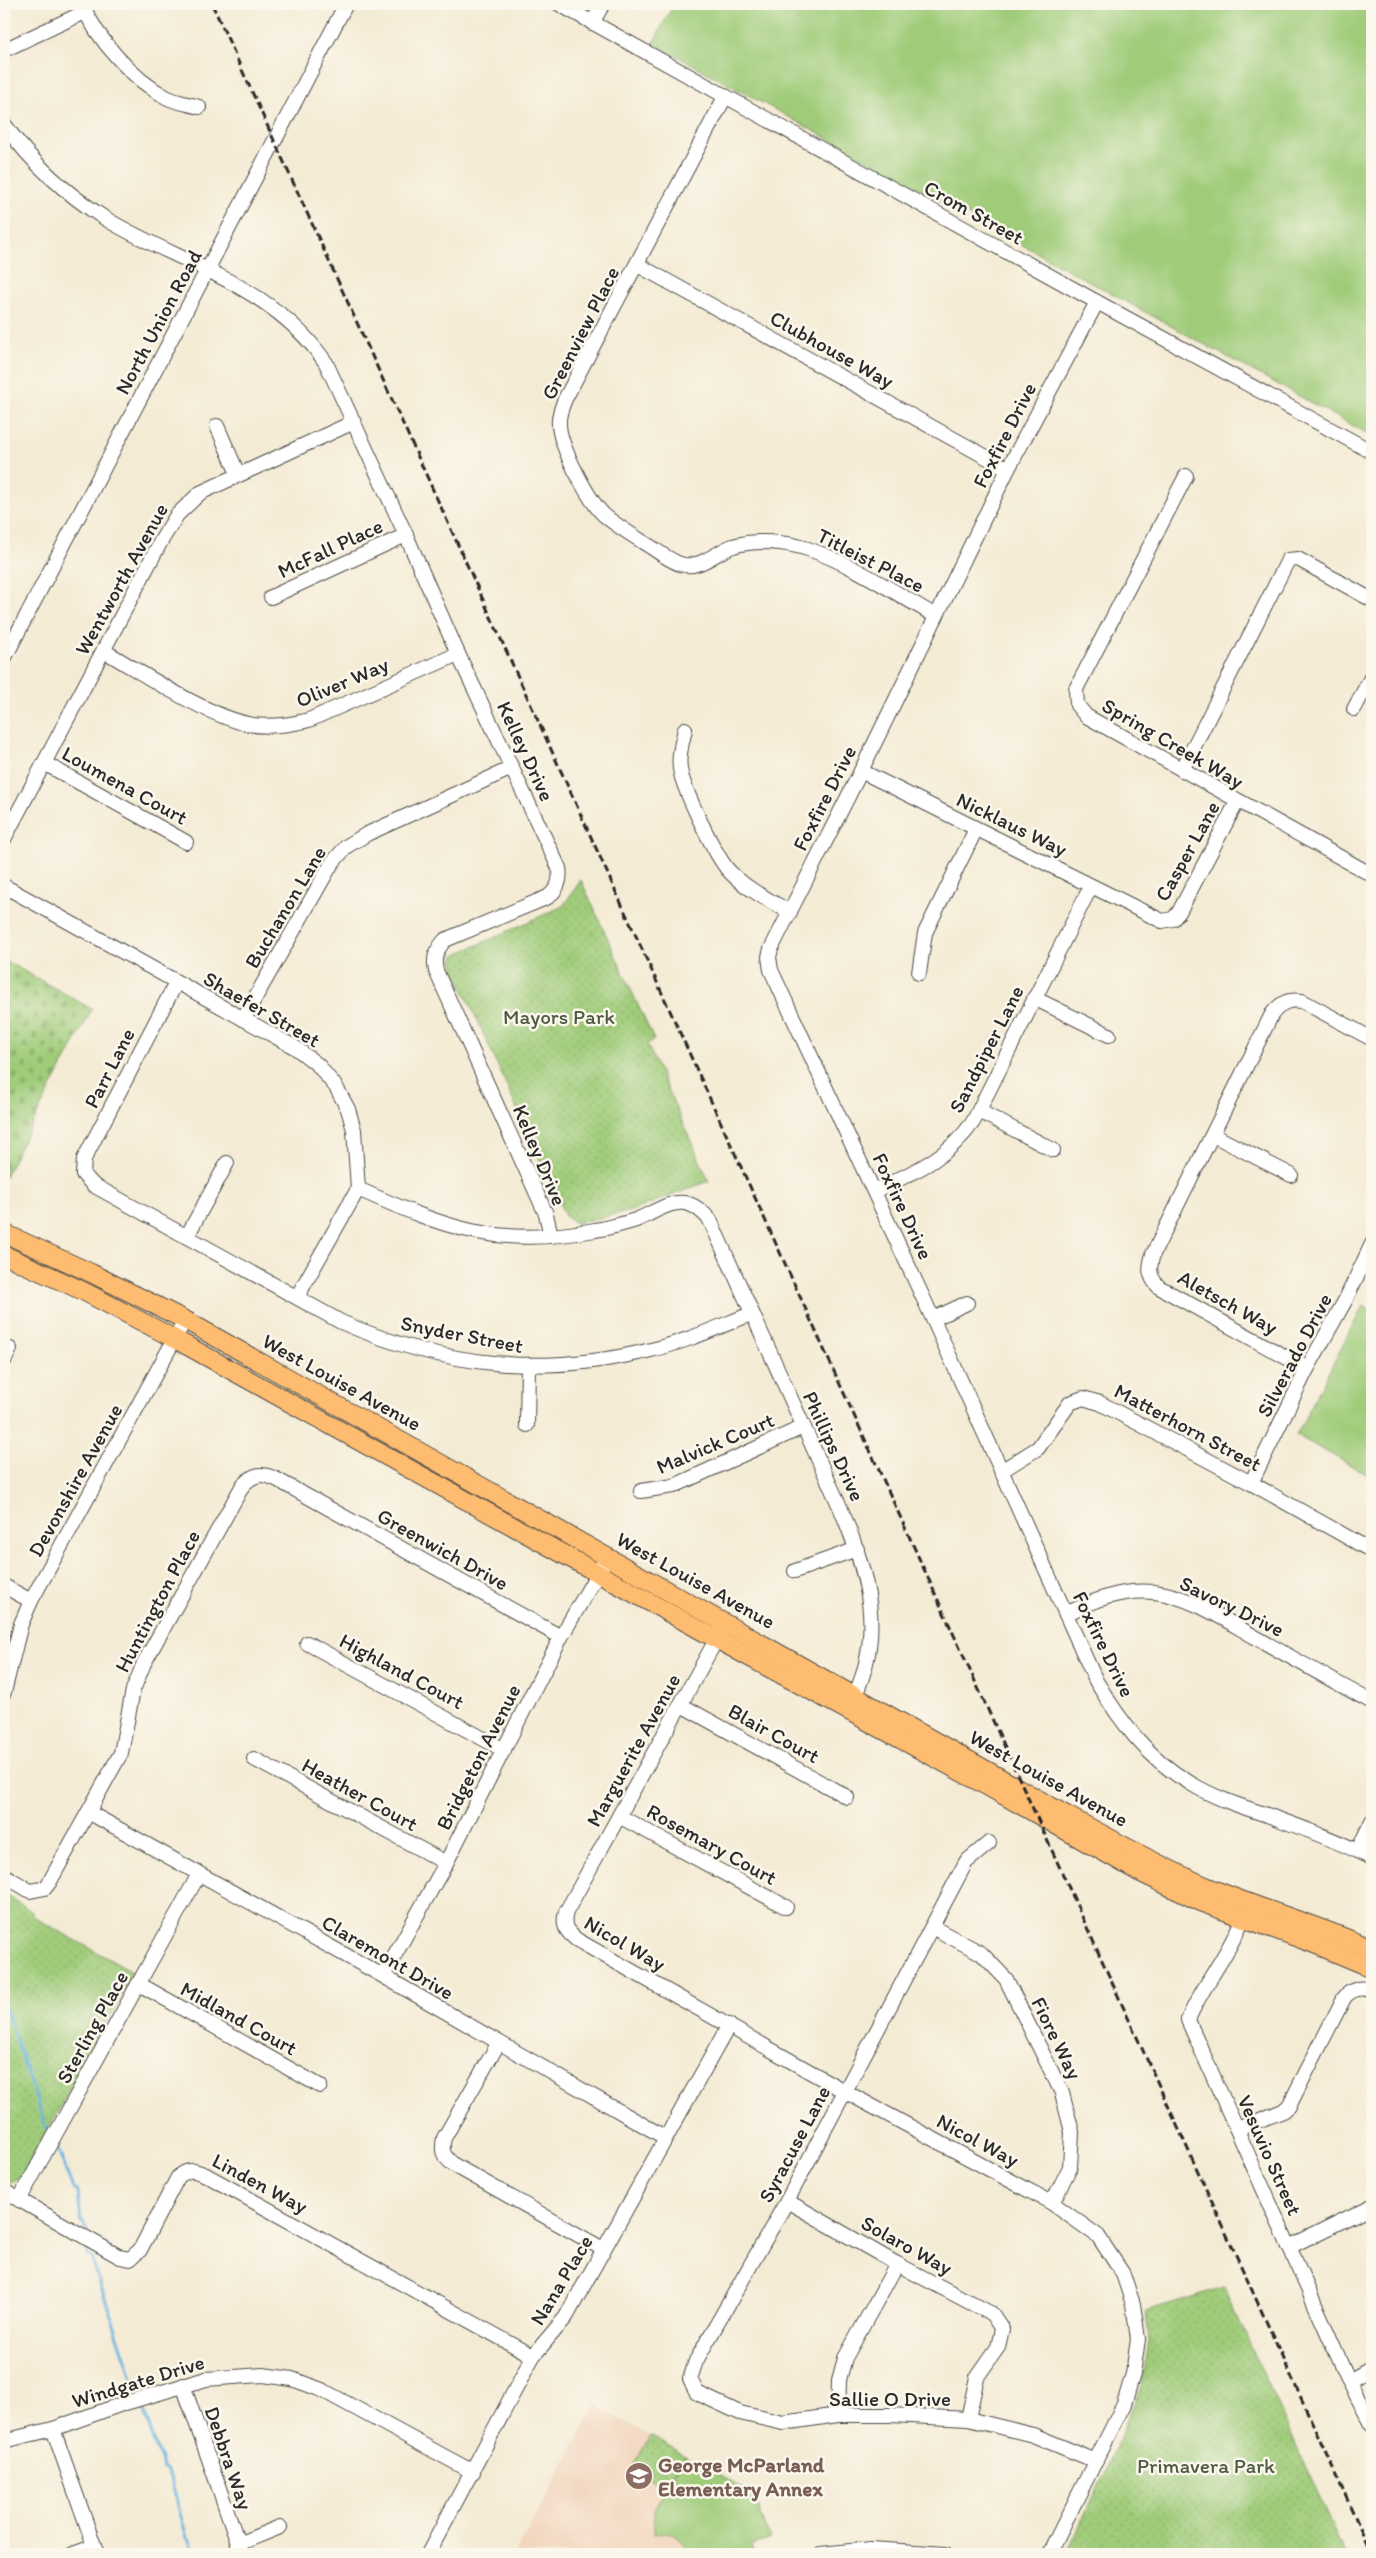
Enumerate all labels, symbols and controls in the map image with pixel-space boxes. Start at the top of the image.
street label: Crom Street [920,174,1028,250]
street label: North Union Road [109,245,207,399]
street label: Greenview Place [536,262,624,404]
street label: Clubhouse Way [766,305,898,393]
street label: Foxfire Drive [967,378,1041,492]
street label: Wentworth Avenue [69,499,173,659]
street label: McFall Place [273,513,387,583]
street label: Titleist Place [813,522,929,598]
street label: Oliver Way [292,651,392,713]
street label: Spring Creek Way [1098,692,1248,794]
street label: Kelley Drive [492,697,560,805]
street label: Loumena Court [58,740,192,830]
street label: Foxfire Drive [787,741,861,855]
street label: Nicklaus Way [953,786,1072,862]
street label: Casper Lane [1149,797,1225,905]
street label: Buchanon Lane [239,841,331,973]
street label: Shaefer Street [199,966,325,1053]
street label: Sandpiper Lane [943,981,1029,1117]
park label: Mayors Park [503,1004,615,1029]
street label: Parr Lane [78,1024,140,1112]
street label: Kelley Drive [508,1101,572,1209]
street label: Foxfire Drive [867,1149,939,1263]
street label: Aletsch Way [1174,1264,1282,1340]
street label: Silverado Drive [1251,1289,1337,1421]
street label: Snyder Street [399,1310,525,1358]
street label: West Louise Avenue [258,1328,426,1436]
street label: Matterhorn Street [1110,1378,1266,1476]
street label: Phillips Drive [798,1387,870,1505]
street label: Devonshire Avenue [23,1399,127,1561]
street label: Malvick Court [652,1407,778,1479]
street label: Greenwich Drive [373,1503,513,1595]
street label: Huntington Place [109,1526,205,1676]
street label: West Louise Avenue [612,1526,780,1634]
street label: Savory Drive [1176,1570,1288,1642]
street label: Foxfire Drive [1068,1587,1140,1701]
street label: Highland Court [335,1628,469,1714]
street label: Marguerite Avenue [581,1669,685,1831]
street label: Bridgeton Avenue [430,1680,526,1834]
street label: Blair Court [724,1698,824,1768]
street label: West Louise Avenue [965,1724,1133,1832]
street label: Heather Court [298,1752,422,1836]
street label: Rosemary Court [643,1798,782,1890]
street label: Claremont Drive [317,1909,459,2005]
street label: Nicol Way [580,1910,670,1976]
street label: Sterling Place [51,1966,133,2088]
street label: Midland Court [176,1976,302,2060]
street label: Fiore Way [1026,1993,1088,2083]
street label: Syracuse Lane [753,2081,835,2207]
street label: Vesuvio Street [1232,2091,1308,2219]
street label: Nicol Way [933,2108,1023,2172]
street label: Linden Way [208,2147,312,2219]
street label: Solaro Way [857,2210,957,2280]
street label: Nana Place [524,2230,598,2330]
street label: Windgate Drive [69,2349,207,2413]
street label: Sallie O Drive [829,2386,951,2411]
street label: Debbra Way [200,2403,258,2513]
place label: George McParland Elementary Annex [658,2452,825,2502]
park label: Primavera Park [1137,2453,1275,2478]
school or university icon: George McParland Elementary Annex [624,2461,654,2491]

